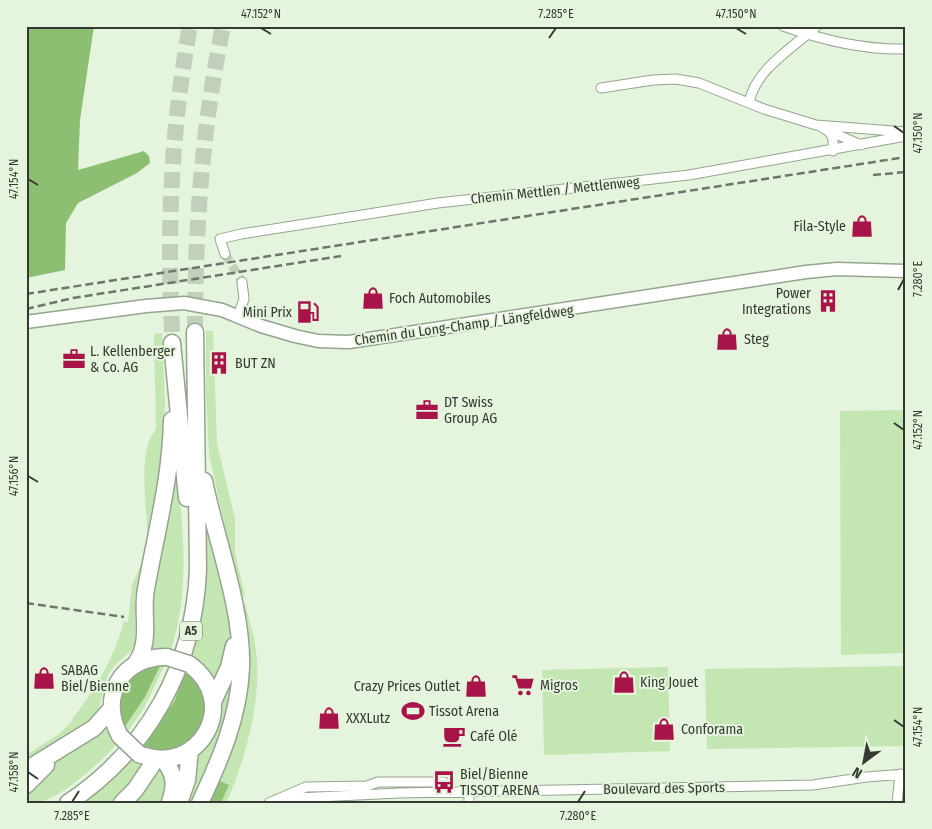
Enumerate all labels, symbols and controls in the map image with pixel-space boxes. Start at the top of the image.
text: 47.152°N [241,7,281,21]
text: 7.285°E [538,7,574,21]
text: 47.150°N [715,7,757,21]
text: 47.150°N [911,112,925,154]
text: 47.154°N [7,159,21,199]
street label: Chemin Mettlen / Mettlenweg [470,173,641,208]
shop icon: Fila-Style [849,213,875,239]
place label: Fila-Style [794,218,846,235]
text: 7.280°E [911,261,925,297]
shop icon: Foch Automobiles [360,285,386,311]
place label: Power Integrations [742,285,811,318]
building icon: Power Integrations [815,288,841,314]
place label: Foch Automobiles [389,290,491,307]
fuel station icon: Mini Prix [295,299,321,325]
street label: Chemin du Long-Champ / Längfeldweg [354,302,575,349]
place label: Mini Prix [243,304,293,321]
shop icon: Steg [714,326,740,352]
place label: Steg [744,331,769,348]
place label: L. Kellenberger & Co. AG [90,343,176,376]
office icon: L. Kellenberger & Co. AG [61,346,87,372]
building icon: BUT ZN [206,350,232,376]
place label: BUT ZN [235,355,276,372]
place label: DT Swiss Group AG [444,394,497,427]
office icon: DT Swiss Group AG [414,397,440,423]
text: 47.152°N [911,410,925,450]
text: 47.156°N [7,456,21,496]
road number: A5 [180,622,202,640]
place label: SABAG Biel/Bienne [61,662,129,695]
shop icon: SABAG Biel/Bienne [31,665,57,691]
shop icon: King Jouet [611,669,637,695]
supermarket icon: Migros [510,672,536,698]
shop icon: Crazy Prices Outlet [463,673,489,699]
place label: King Jouet [640,674,699,691]
place label: Migros [540,677,578,694]
place label: Crazy Prices Outlet [354,678,460,695]
sports icon: Tissot Arena [400,698,426,724]
place label: Tissot Arena [429,703,499,720]
shop icon: XXXLutz [316,705,342,731]
text: 47.154°N [911,707,925,747]
place label: XXXLutz [346,710,390,727]
shop icon: Conforama [651,716,677,742]
place label: Conforama [681,721,743,738]
cafe icon: Café Olé [441,723,467,749]
place label: Café Olé [470,728,518,745]
north arrow [840,736,890,786]
text: 47.158°N [7,752,21,792]
text: N [849,763,865,782]
place label: Biel/Bienne TISSOT ARENA [460,766,540,799]
bus stop icon: Biel/Bienne TISSOT ARENA [431,769,457,795]
street label: Boulevard des Sports [603,779,725,798]
text: 7.285°E [54,809,90,823]
text: 7.280°E [560,809,596,823]

